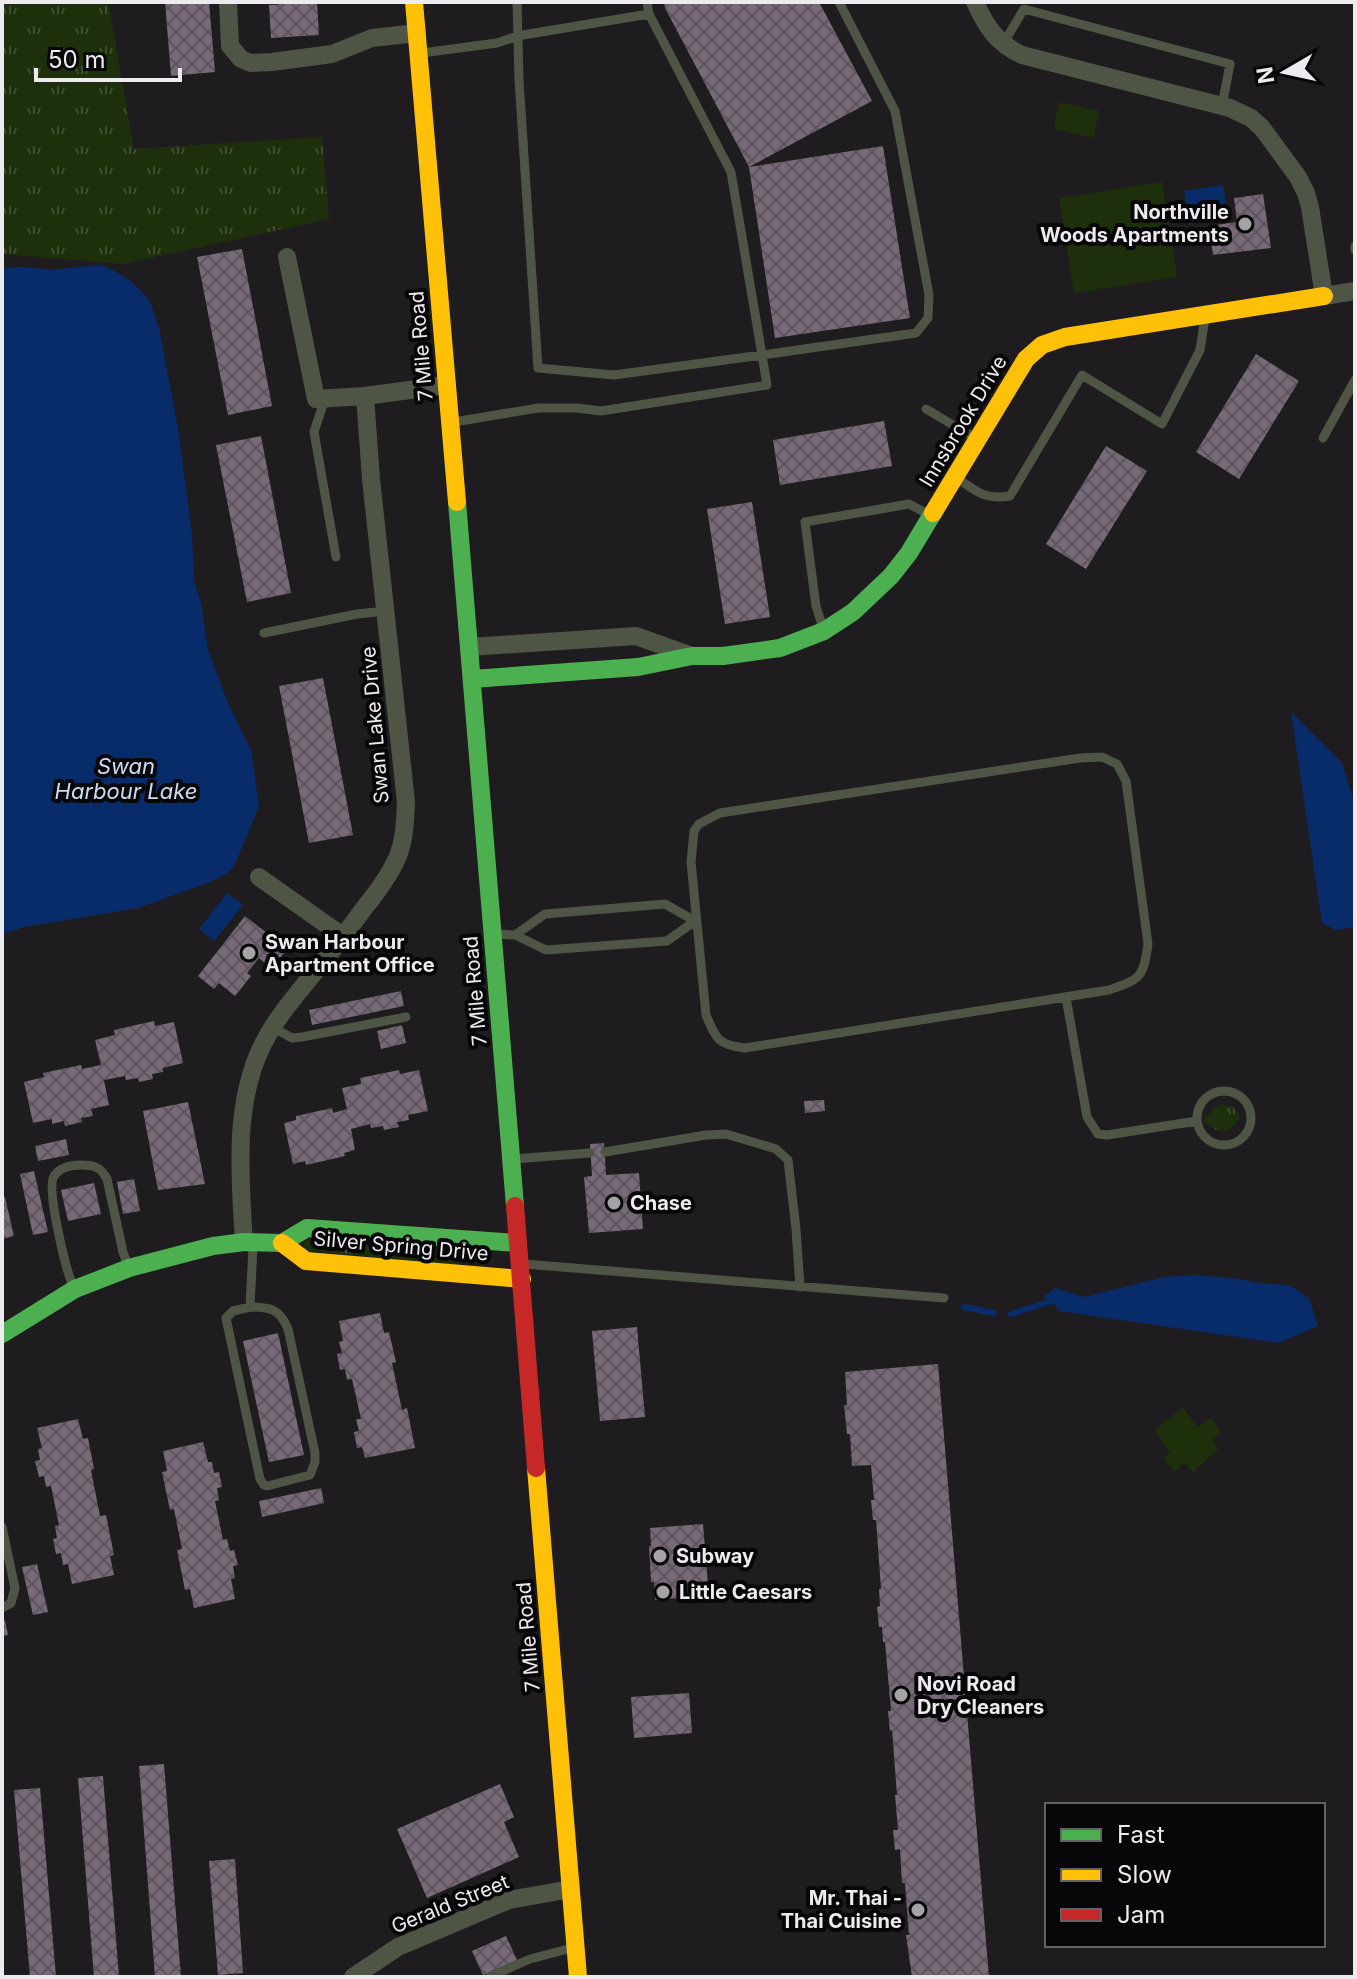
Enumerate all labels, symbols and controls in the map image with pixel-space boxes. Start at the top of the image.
scale bar [36,32,180,82]
north arrow [1245,32,1325,112]
text: 50 m [48,45,106,74]
text: N [1251,65,1279,85]
place label: Northville Woods Apartments [1040,200,1229,247]
marker: Northville Woods Apartments [1236,215,1254,233]
street label: 7 Mile Road [404,290,438,402]
street label: Innsbrook Drive [914,351,1012,491]
street label: Swan Lake Drive [356,645,394,805]
water label: Swan Harbour Lake [55,753,197,804]
place label: Swan Harbour Apartment Office [265,930,435,977]
street label: 7 Mile Road [458,935,492,1047]
marker: Swan Harbour Apartment Office [240,944,258,962]
place label: Chase [630,1191,692,1215]
marker: Chase [605,1194,623,1212]
street label: Silver Spring Drive [313,1226,489,1266]
place label: Subway [676,1544,754,1568]
marker: Subway [651,1547,669,1565]
place label: Little Caesars [679,1580,812,1604]
street label: 7 Mile Road [511,1581,545,1693]
marker: Little Caesars [654,1583,672,1601]
place label: Novi Road Dry Cleaners [917,1672,1044,1719]
marker: Novi Road Dry Cleaners [892,1686,910,1704]
legend [1045,1803,1325,1947]
text: Fast [1117,1820,1165,1849]
text: Slow [1117,1860,1172,1889]
street label: Gerald Street [388,1869,513,1938]
place label: Mr. Thai - Thai Cuisine [781,1886,902,1933]
text: Jam [1117,1900,1165,1929]
marker: Mr. Thai - Thai Cuisine [909,1901,927,1919]

